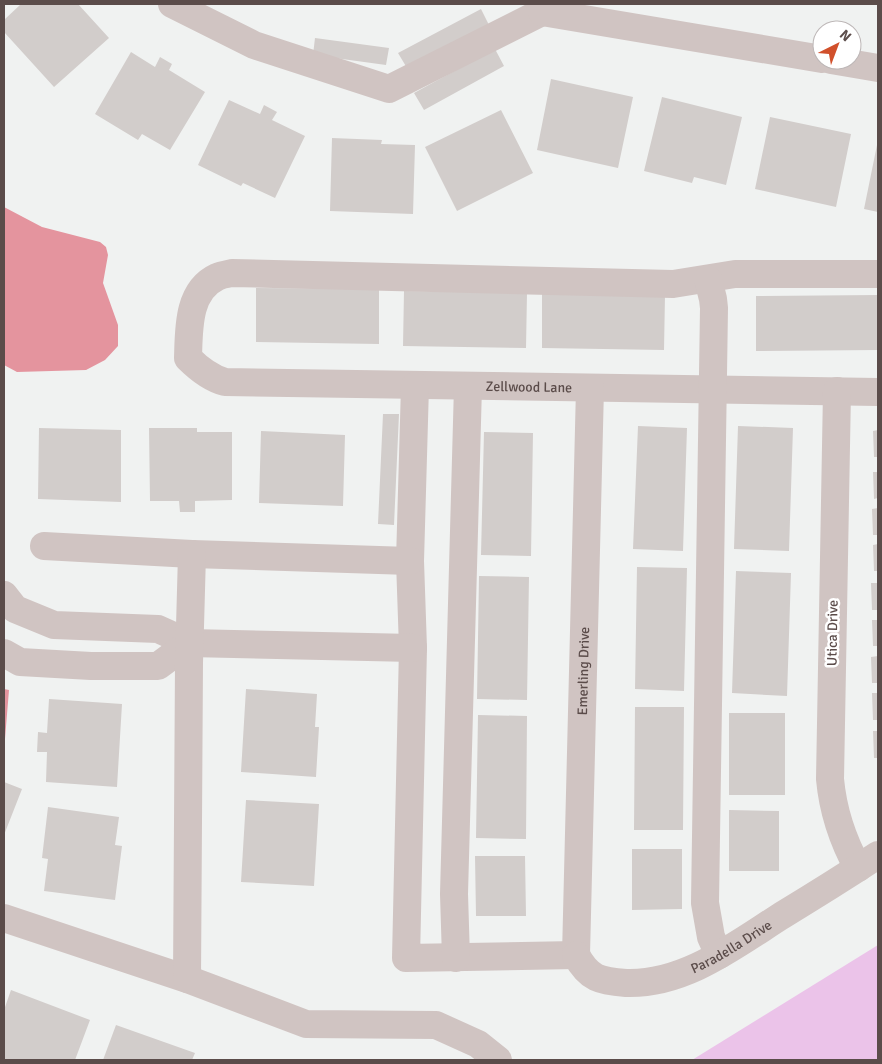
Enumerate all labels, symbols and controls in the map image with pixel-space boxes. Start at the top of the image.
north arrow [812,20,862,70]
text: N [836,26,855,45]
street label: Zellwood Lane [486,378,572,396]
street label: Utica Drive [823,600,842,666]
street label: Emerling Drive [574,627,593,716]
street label: Paradella Drive [688,916,775,977]

